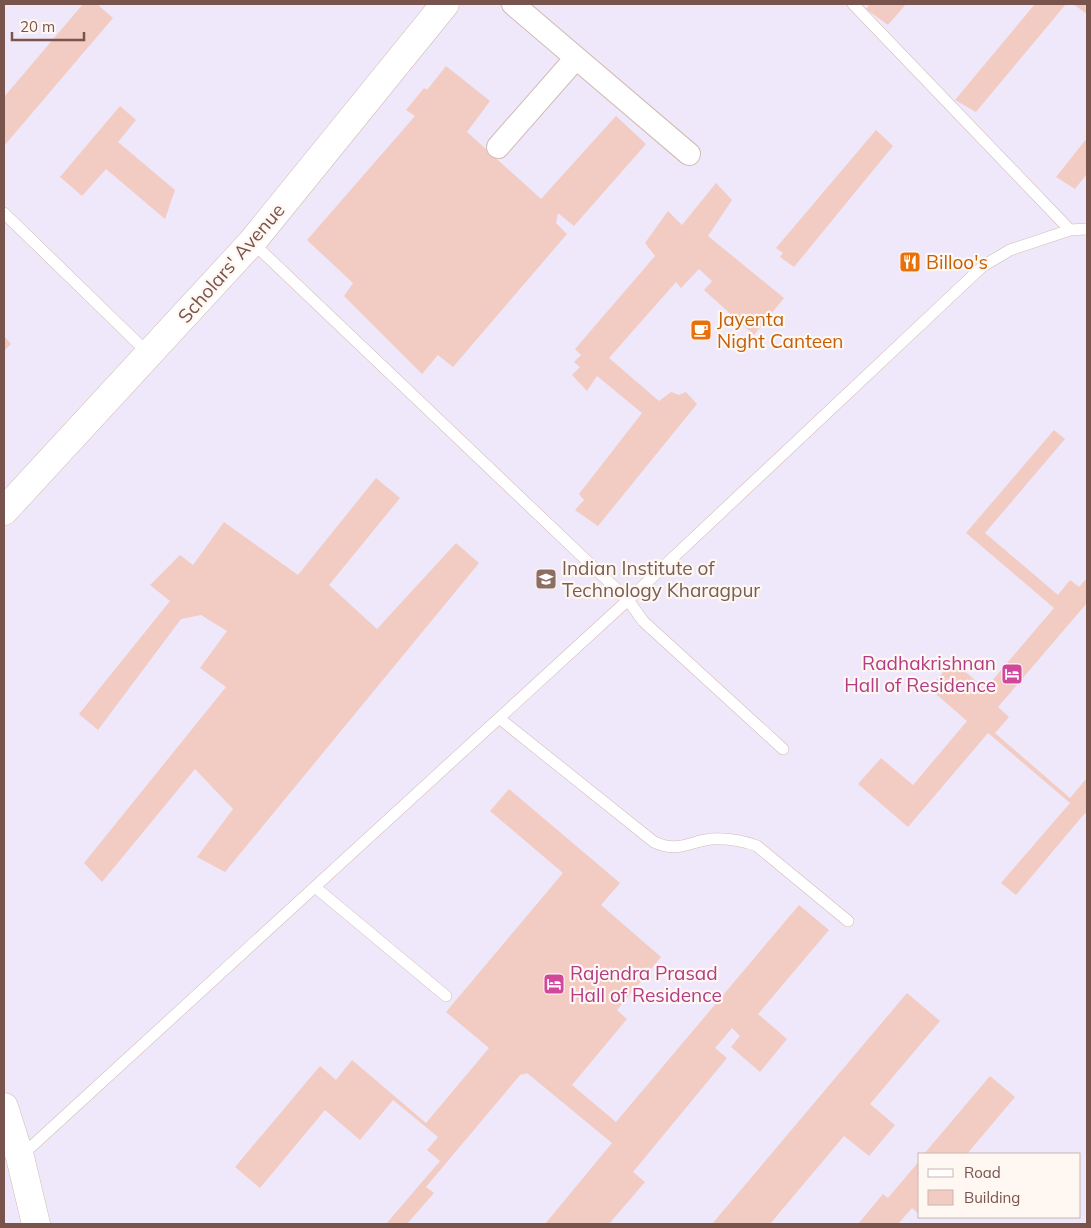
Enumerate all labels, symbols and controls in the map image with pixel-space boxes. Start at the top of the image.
scale bar [12,10,85,42]
text: 20 m [20,17,55,36]
street label: Scholars' Avenue [173,198,289,328]
restaurant icon: Billoo's [898,250,922,274]
place label: Billoo's [926,250,988,274]
place label: Jayenta Night Canteen [717,307,844,353]
cafe icon: Jayenta Night Canteen [689,318,713,342]
place label: Indian Institute of Technology Kharagpur [562,556,760,602]
school or university icon: Indian Institute of Technology Kharagpur [534,567,558,591]
place label: Radhakrishnan Hall of Residence [844,651,996,697]
hotel icon: Radhakrishnan Hall of Residence [1000,662,1024,686]
place label: Rajendra Prasad Hall of Residence [570,961,722,1007]
hotel icon: Rajendra Prasad Hall of Residence [542,972,566,996]
legend [918,1153,1081,1218]
text: Road [964,1163,1001,1182]
text: Building [964,1188,1020,1207]

